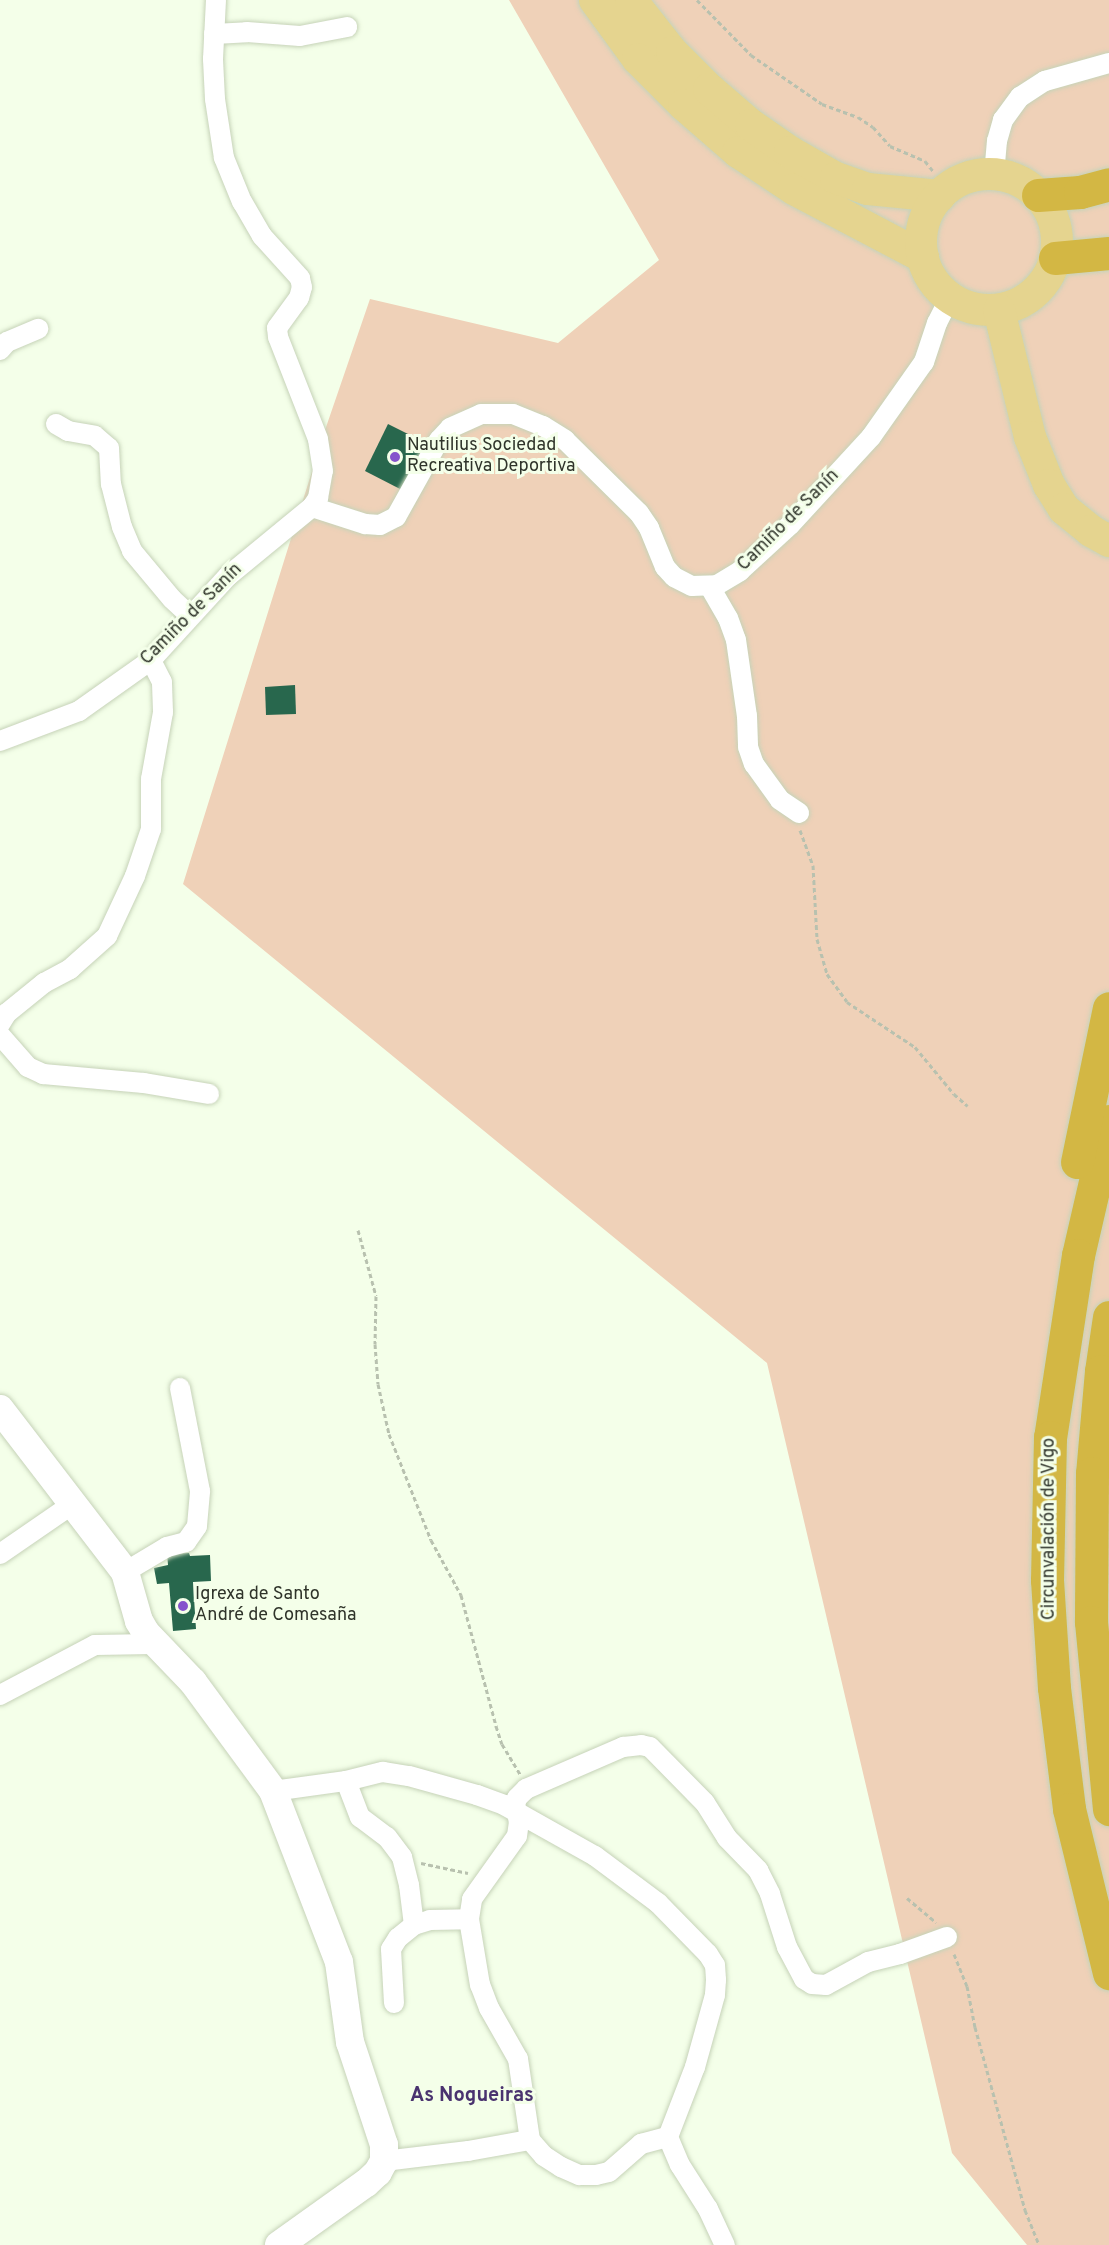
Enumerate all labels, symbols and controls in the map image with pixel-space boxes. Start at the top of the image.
place label: Nautilius Sociedad Recreativa Deportiva [407,436,575,478]
marker: Nautilius Sociedad Recreativa Deportiva [388,450,402,464]
street label: Camiño de Sanín [734,466,844,576]
street label: Camiño de Sanín [137,560,247,670]
street label: Circunvalación de Vigo [1039,1437,1061,1621]
place label: Igrexa de Santo André de Comesaña [195,1585,357,1628]
marker: Igrexa de Santo André de Comesaña [176,1599,190,1613]
district label: As Nogueiras [410,2084,534,2108]

